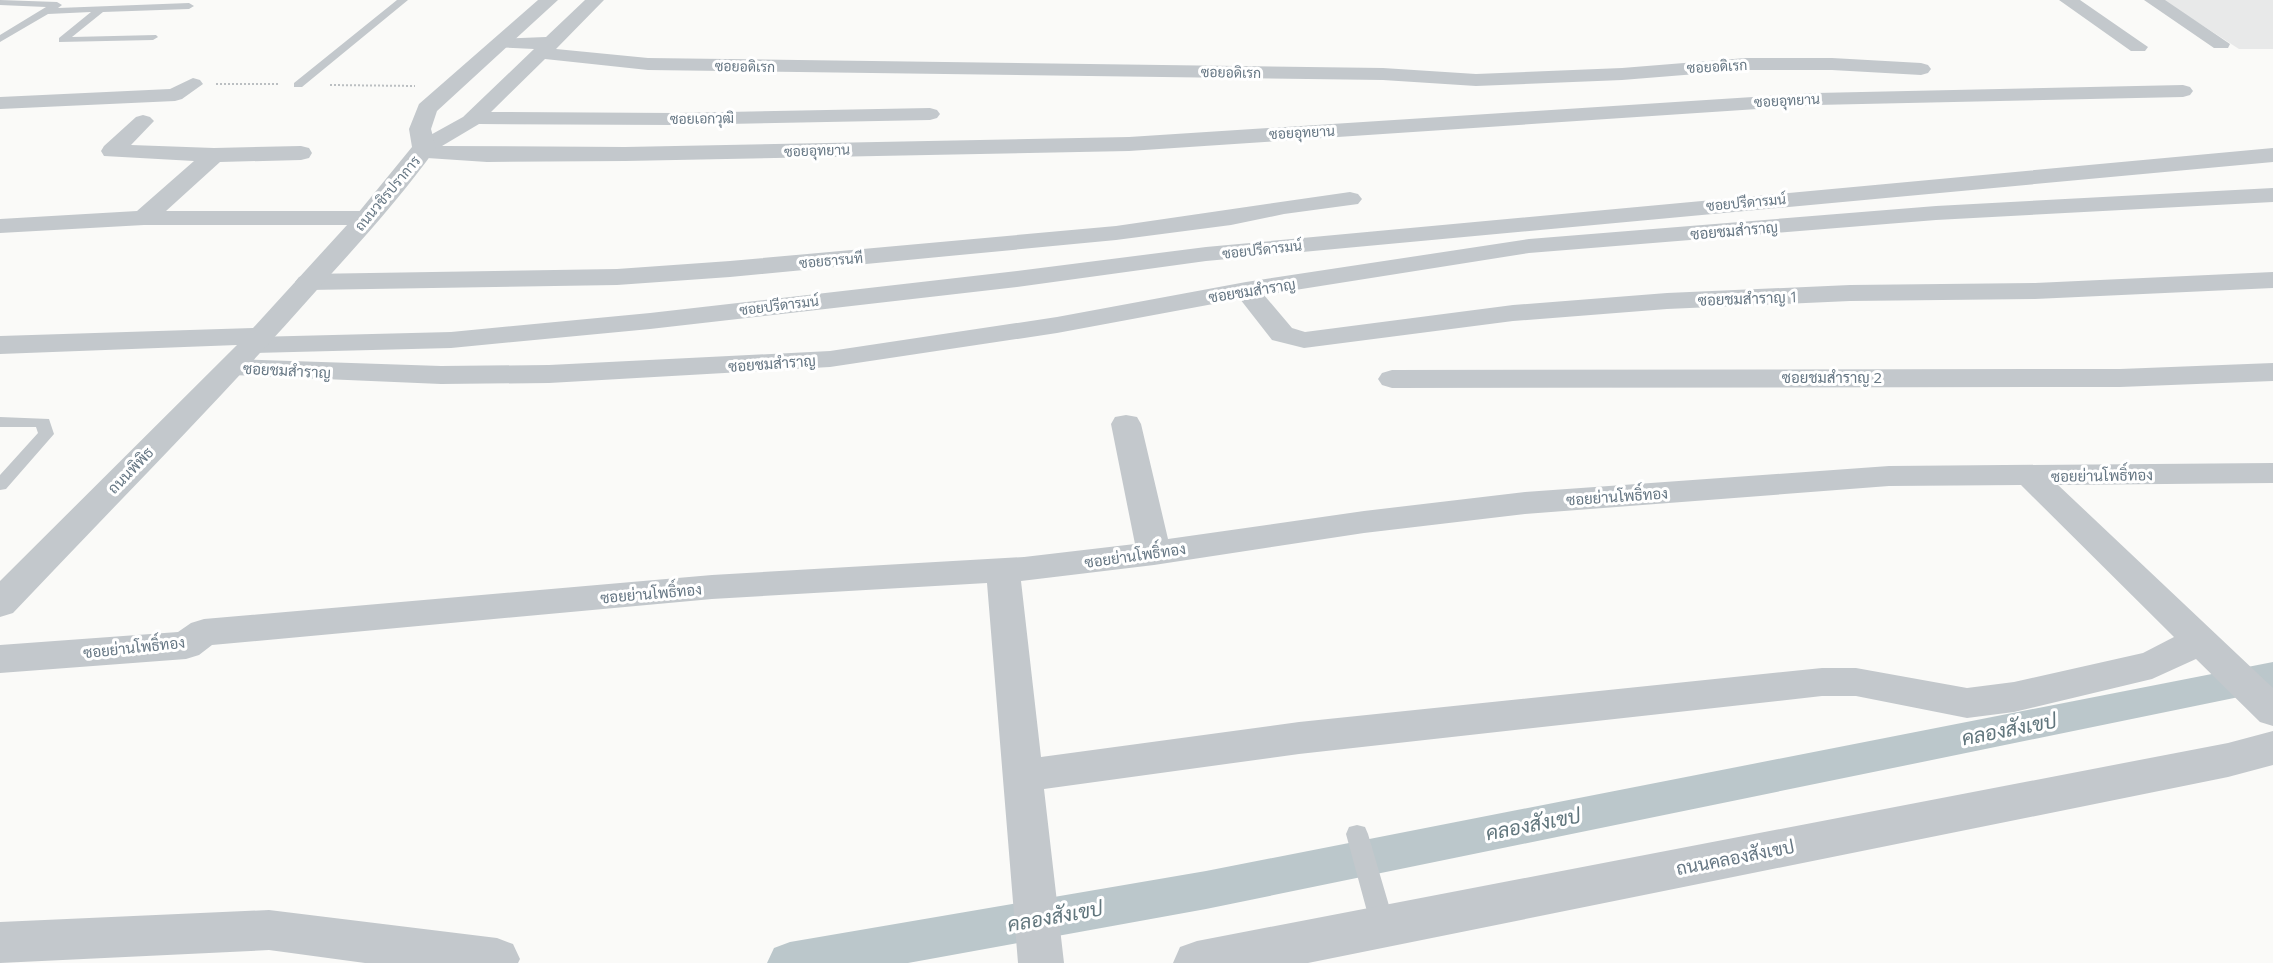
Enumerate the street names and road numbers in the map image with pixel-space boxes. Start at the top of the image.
street label: ซอยอดิเรก [1686,55,1748,77]
street label: ซอยอดิเรก [715,56,775,76]
street label: ซอยอดิเรก [1201,62,1261,82]
street label: ซอยอุทยาน [1754,89,1821,112]
street label: ซอยเอกวุฒิ [670,108,734,129]
street label: ซอยอุทยาน [1269,121,1336,144]
street label: ซอยอุทยาน [784,139,850,162]
street label: ถนนวชิรปราการ [350,151,424,235]
street label: ซอยปรีดารมน์ [1705,189,1787,215]
street label: ซอยชมสำราญ [1689,216,1779,244]
street label: ซอยปรีดารมน์ [1221,235,1303,263]
street label: ซอยธารนที [798,248,864,272]
street label: ซอยชมสำราญ [1207,273,1297,307]
street label: ซอยชมสำราญ 1 [1698,286,1798,310]
street label: ซอยปรีดารมน์ [738,291,820,319]
street label: ซอยชมสำราญ [727,350,817,376]
street label: ซอยชมสำราญ [243,358,331,382]
street label: ซอยชมสำราญ 2 [1782,367,1882,387]
street label: ถนนพิพิธ [103,442,157,498]
street label: ซอยย่านโพธิ์ทอง [2051,460,2153,486]
street label: ซอยย่านโพธิ์ทอง [1565,478,1669,510]
street label: ซอยย่านโพธิ์ทอง [1082,534,1187,572]
street label: ซอยย่านโพธิ์ทอง [599,574,703,607]
street label: ซอยย่านโพธิ์ทอง [82,627,186,662]
street label: ถนนคลองสังเขป [1674,834,1796,880]

